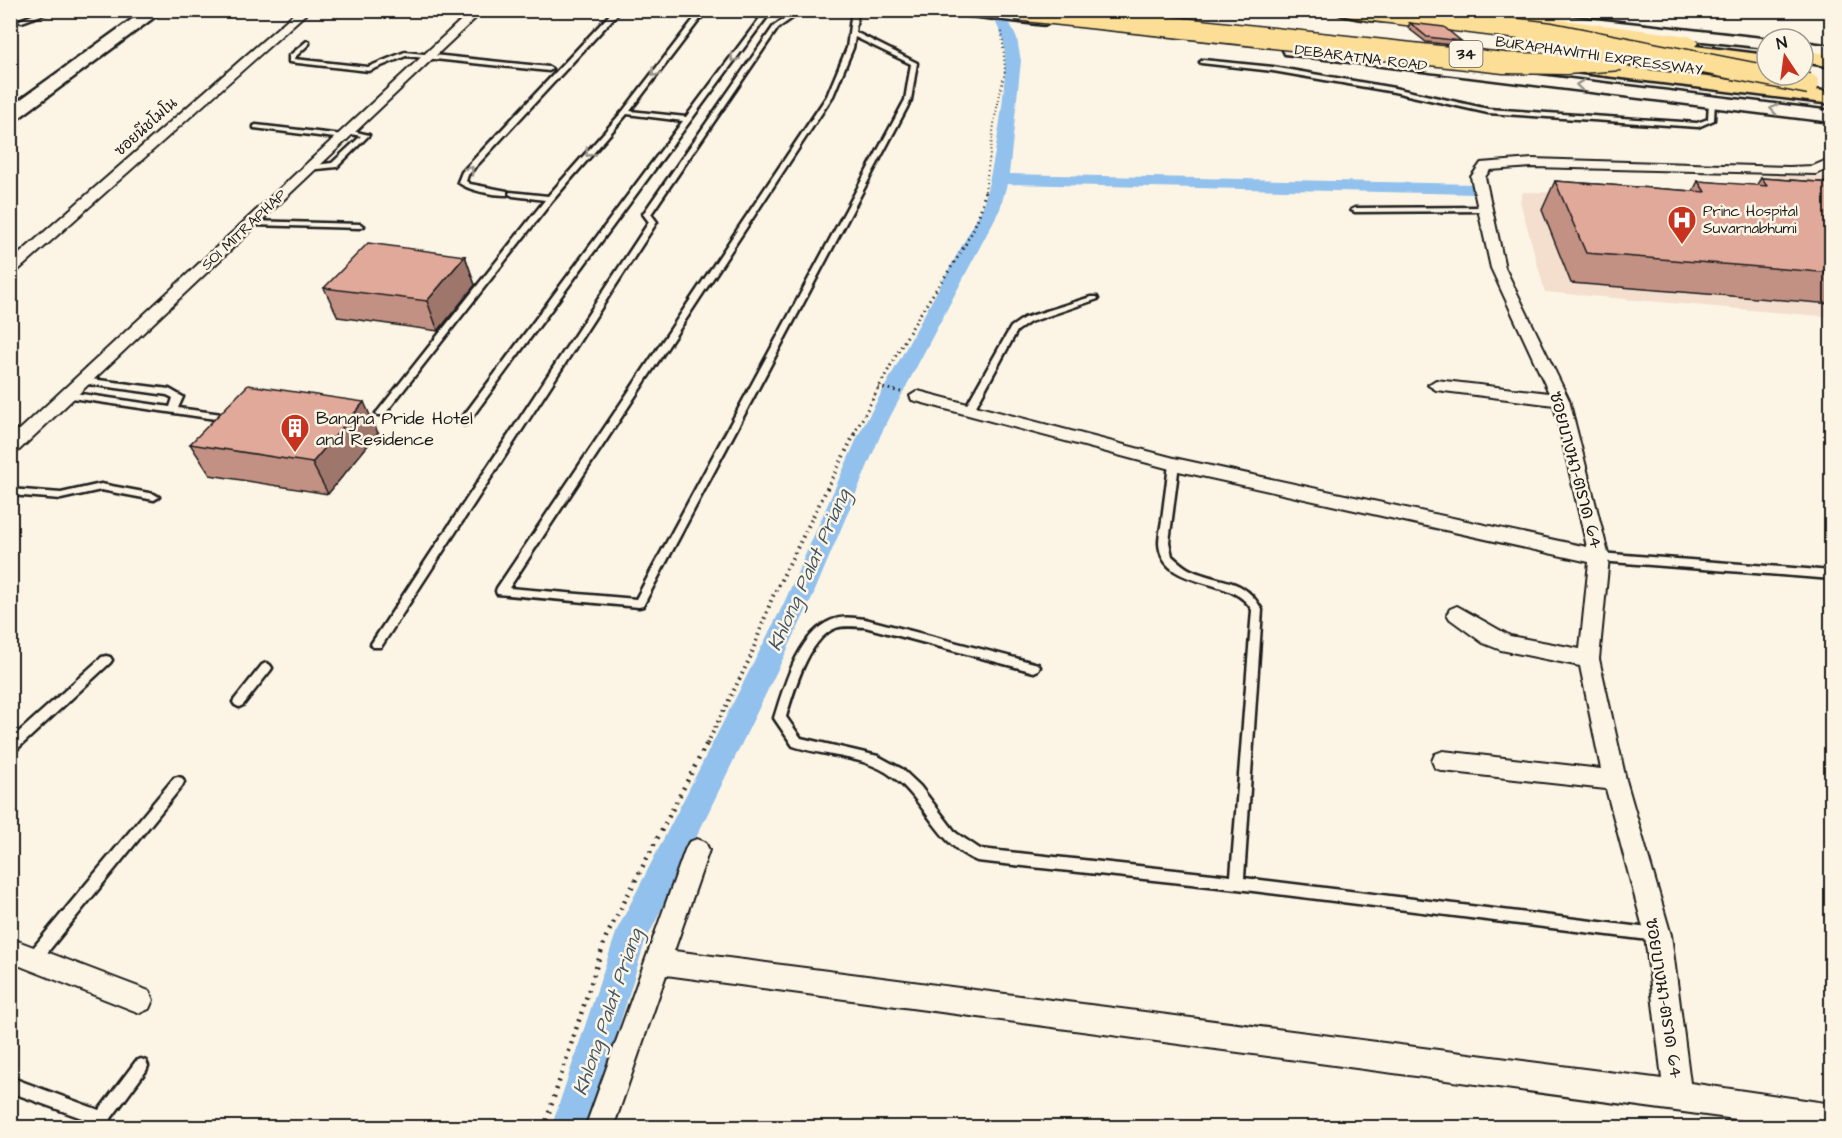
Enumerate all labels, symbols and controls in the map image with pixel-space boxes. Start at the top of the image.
north arrow [1755,27,1815,87]
street label: BURAPHAWITHI EXPRESSWAY [1494,31,1704,81]
text: N [1774,32,1789,55]
street label: DEBARATNA ROAD [1293,39,1429,77]
road number: 34 [1450,41,1482,67]
one-way arrow [731,51,742,62]
one-way arrow [651,66,662,77]
one-way arrow [1576,79,1585,91]
street label: ซอยนีชโมโน [110,93,182,161]
one-way arrow [1769,104,1778,116]
one-way arrow [585,146,596,157]
one-way arrow [463,166,474,177]
street label: SOI MITRAPHAP [197,184,292,275]
place label: Princ Hospital Suvarnabhumi [1703,201,1798,239]
hospital icon: Princ Hospital Suvarnabhumi [1666,204,1698,246]
street label: ซอยบางนา-ตราด 64 [1543,389,1609,551]
place label: Bangna Pride Hotel and Residence [316,406,473,452]
building icon: Bangna Pride Hotel and Residence [279,412,311,454]
water label: Khlong Palat Priang [761,483,859,656]
street label: ซอยบางนา-ตราด 64 [1639,916,1689,1080]
water label: Khlong Palat Priang [566,923,651,1099]

